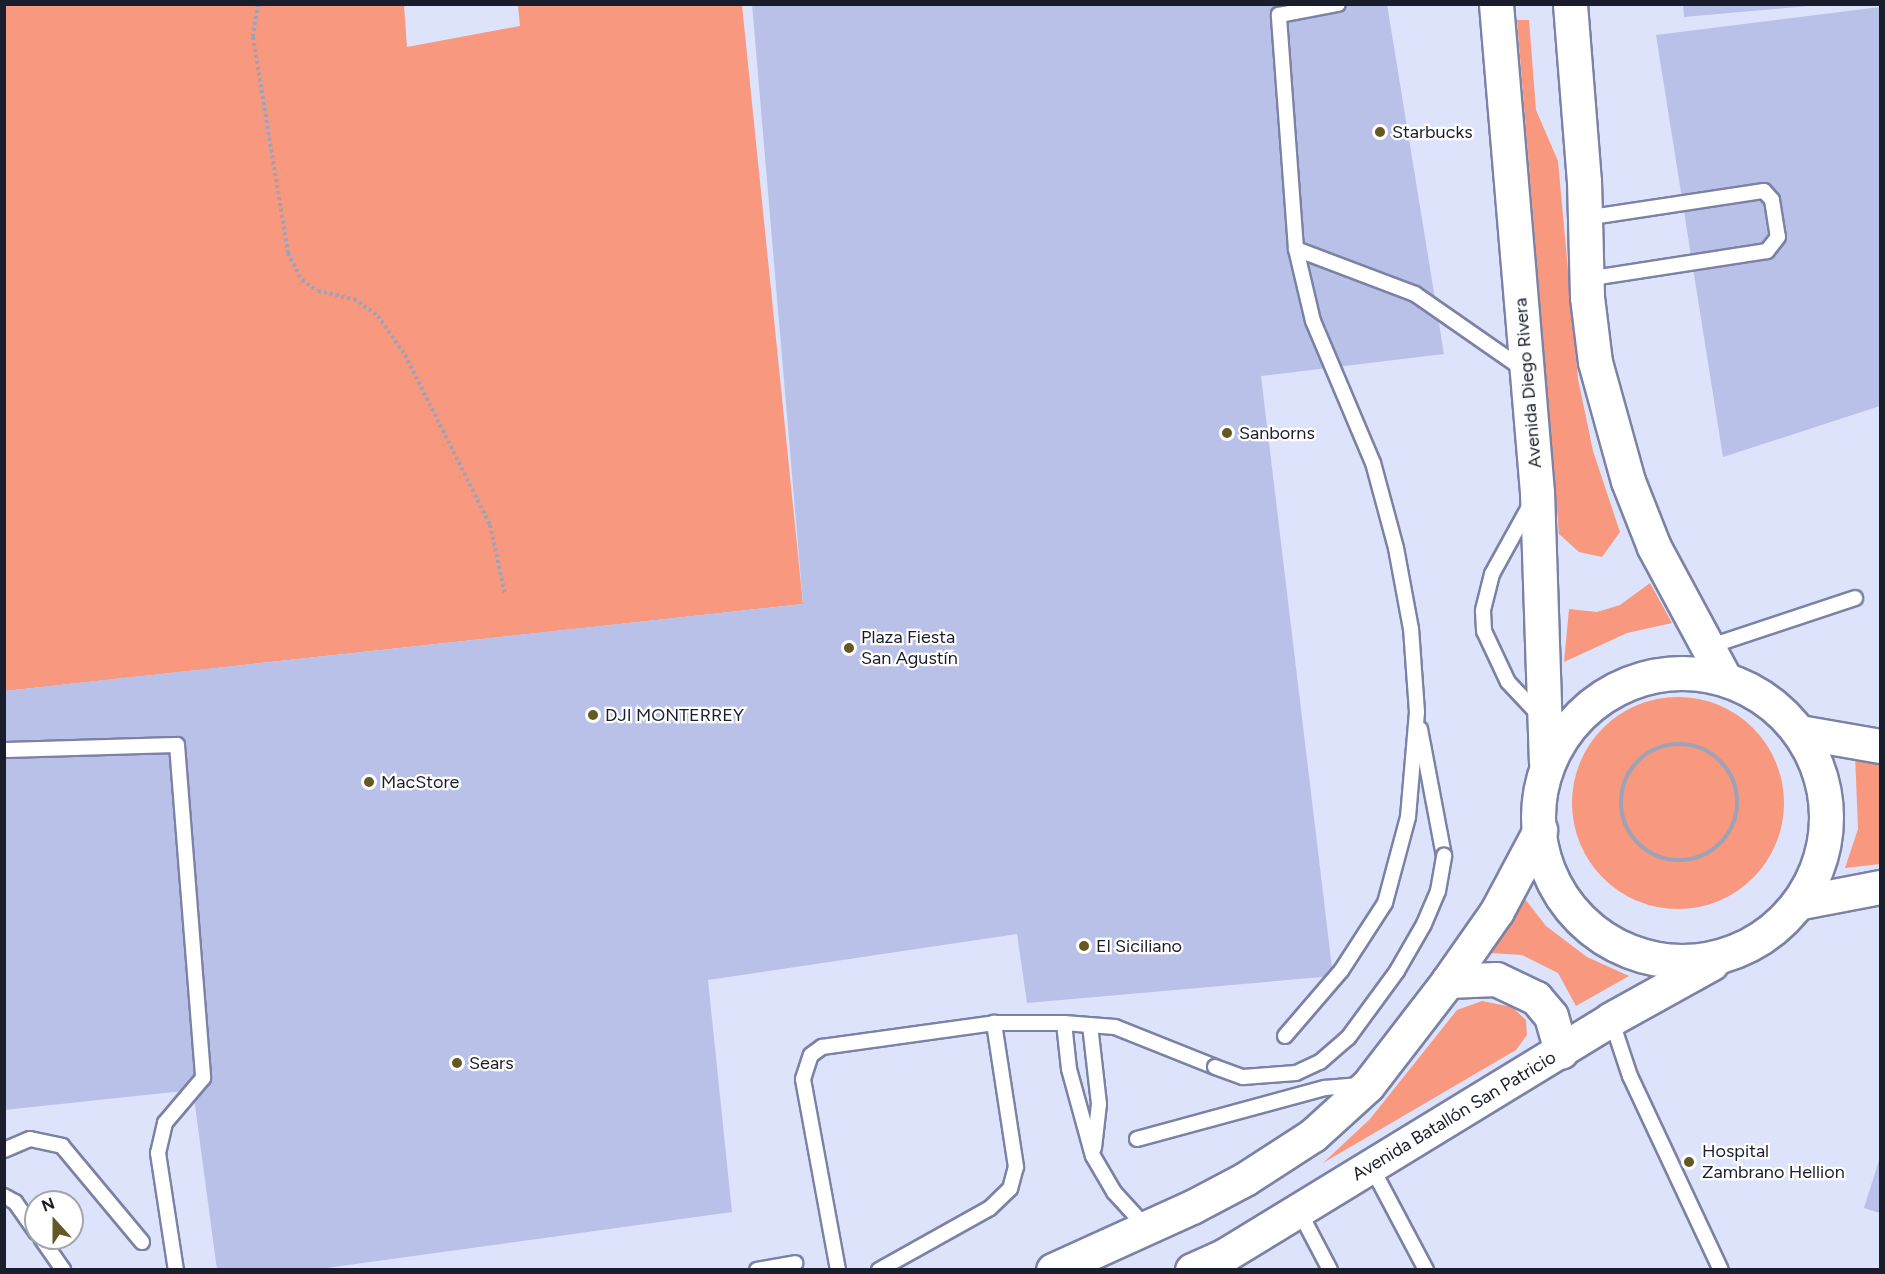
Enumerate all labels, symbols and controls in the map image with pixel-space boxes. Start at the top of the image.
place label: Starbucks [1392,121,1473,143]
marker: Starbucks [1373,125,1387,139]
street label: Avenida Diego Rivera [1510,297,1546,469]
place label: Sanborns [1239,422,1315,444]
marker: Sanborns [1220,426,1234,440]
place label: Plaza Fiesta San Agustín [861,627,958,670]
marker: Plaza Fiesta San Agustín [842,641,856,655]
place label: DJI MONTERREY [605,704,744,726]
marker: DJI MONTERREY [586,708,600,722]
place label: MacStore [381,771,459,793]
marker: MacStore [362,775,376,789]
place label: El Siciliano [1096,935,1182,957]
marker: El Siciliano [1077,939,1091,953]
street label: Avenida Batallón San Patricio [1348,1047,1560,1185]
place label: Sears [469,1052,514,1074]
marker: Sears [450,1056,464,1070]
place label: Hospital Zambrano Hellion [1702,1141,1845,1184]
marker: Hospital Zambrano Hellion [1680,1153,1698,1171]
north arrow [24,1190,84,1250]
text: N [39,1194,57,1216]

